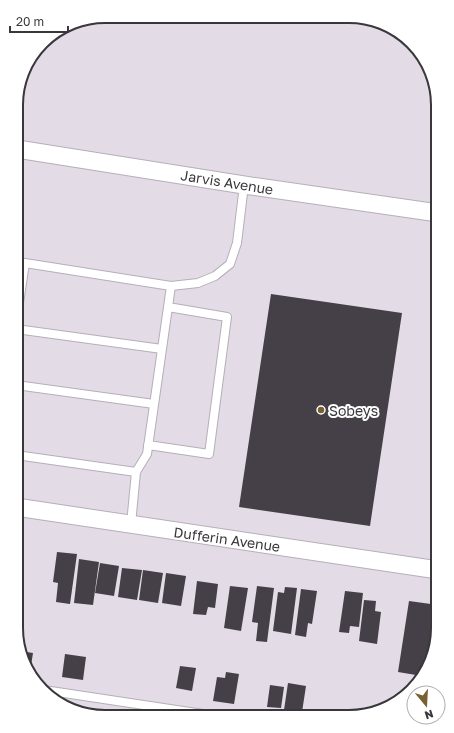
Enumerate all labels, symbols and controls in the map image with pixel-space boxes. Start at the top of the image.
scale bar [10,8,68,34]
text: 20 m [16,14,44,29]
street label: Jarvis Avenue [179,166,275,198]
place label: Sobeys [329,402,378,419]
marker: Sobeys [316,405,326,415]
street label: Dufferin Avenue [173,523,281,555]
north arrow [406,685,446,725]
text: N [423,708,435,722]

